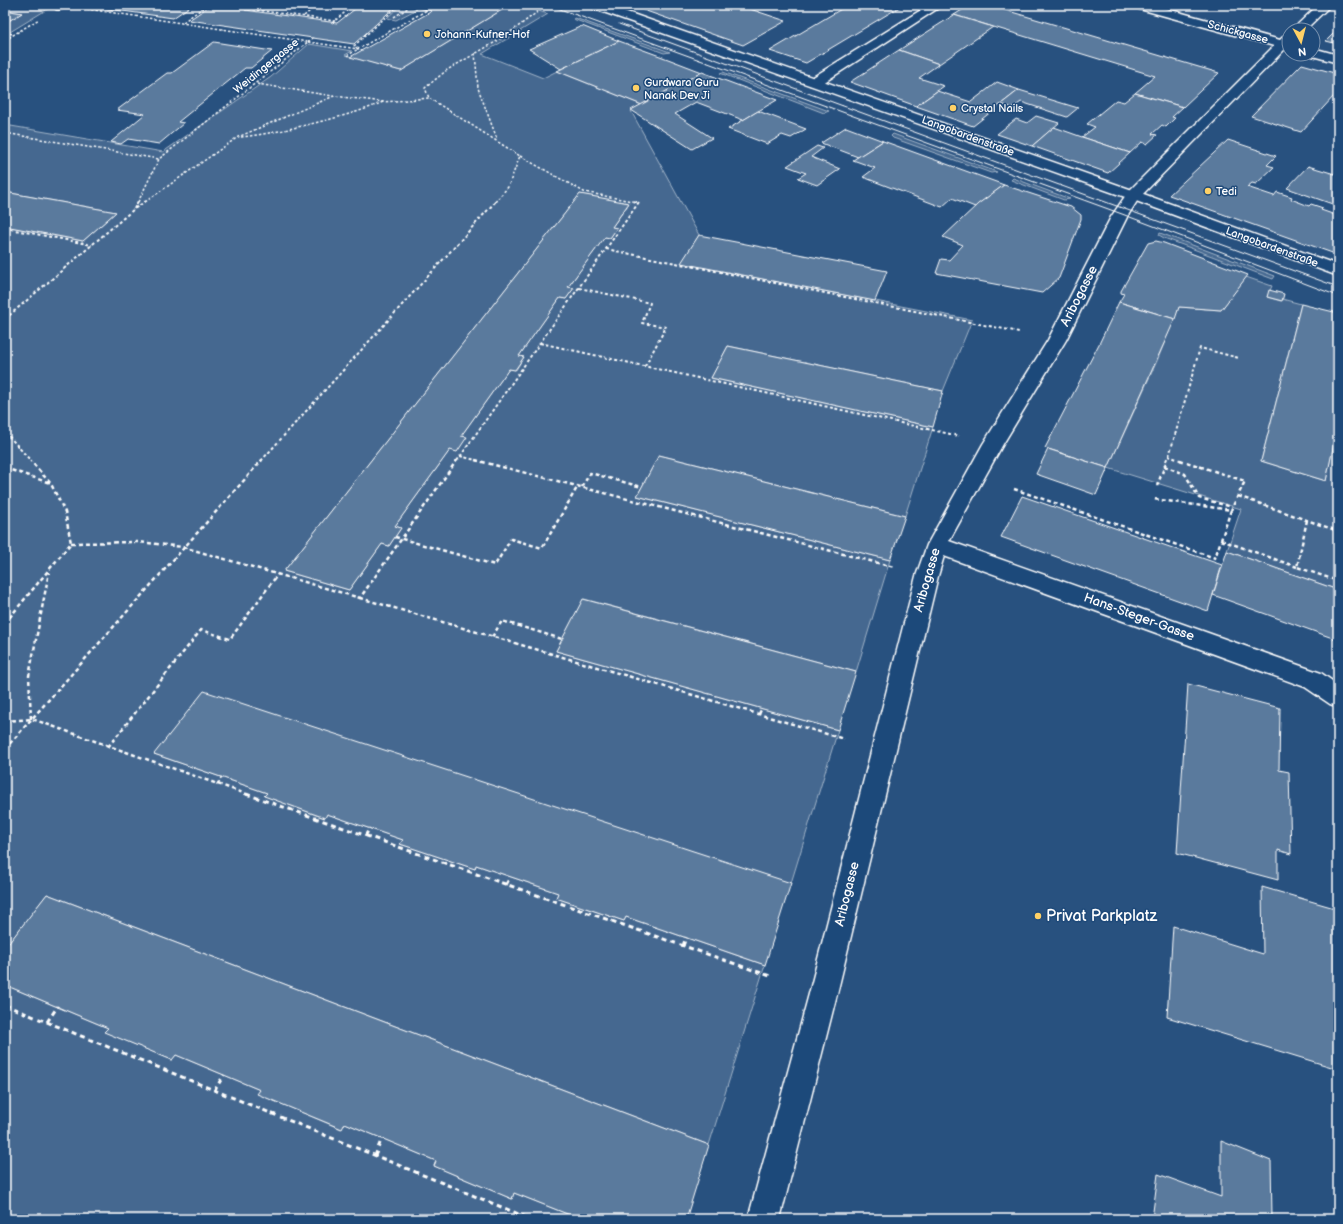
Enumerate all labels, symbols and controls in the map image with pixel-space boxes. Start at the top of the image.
street label: Schickgasse [1206,18,1270,46]
north arrow [1281,22,1321,62]
place label: Johann-Kufner-Hof [435,28,531,41]
marker: Johann-Kufner-Hof [422,29,432,39]
street label: Weidingergasse [231,35,302,96]
text: N [1297,44,1307,58]
place label: Gurdwara Guru Nanak Dev Ji [644,76,719,102]
marker: Gurdwara Guru Nanak Dev Ji [631,83,641,93]
place label: Crystal Nails [961,102,1024,115]
marker: Crystal Nails [948,103,958,113]
street label: Langobardenstraße [920,113,1017,159]
place label: Tedi [1216,185,1237,198]
marker: Tedi [1203,186,1213,196]
street label: Langobardenstraße [1224,224,1321,270]
street label: Aribogasse [1057,263,1101,329]
street label: Aribogasse [910,546,944,614]
street label: Hans-Steger-Gasse [1082,590,1197,645]
street label: Aribogasse [831,860,863,928]
place label: Privat Parkplatz [1046,907,1158,926]
marker: Privat Parkplatz [1033,911,1043,921]

